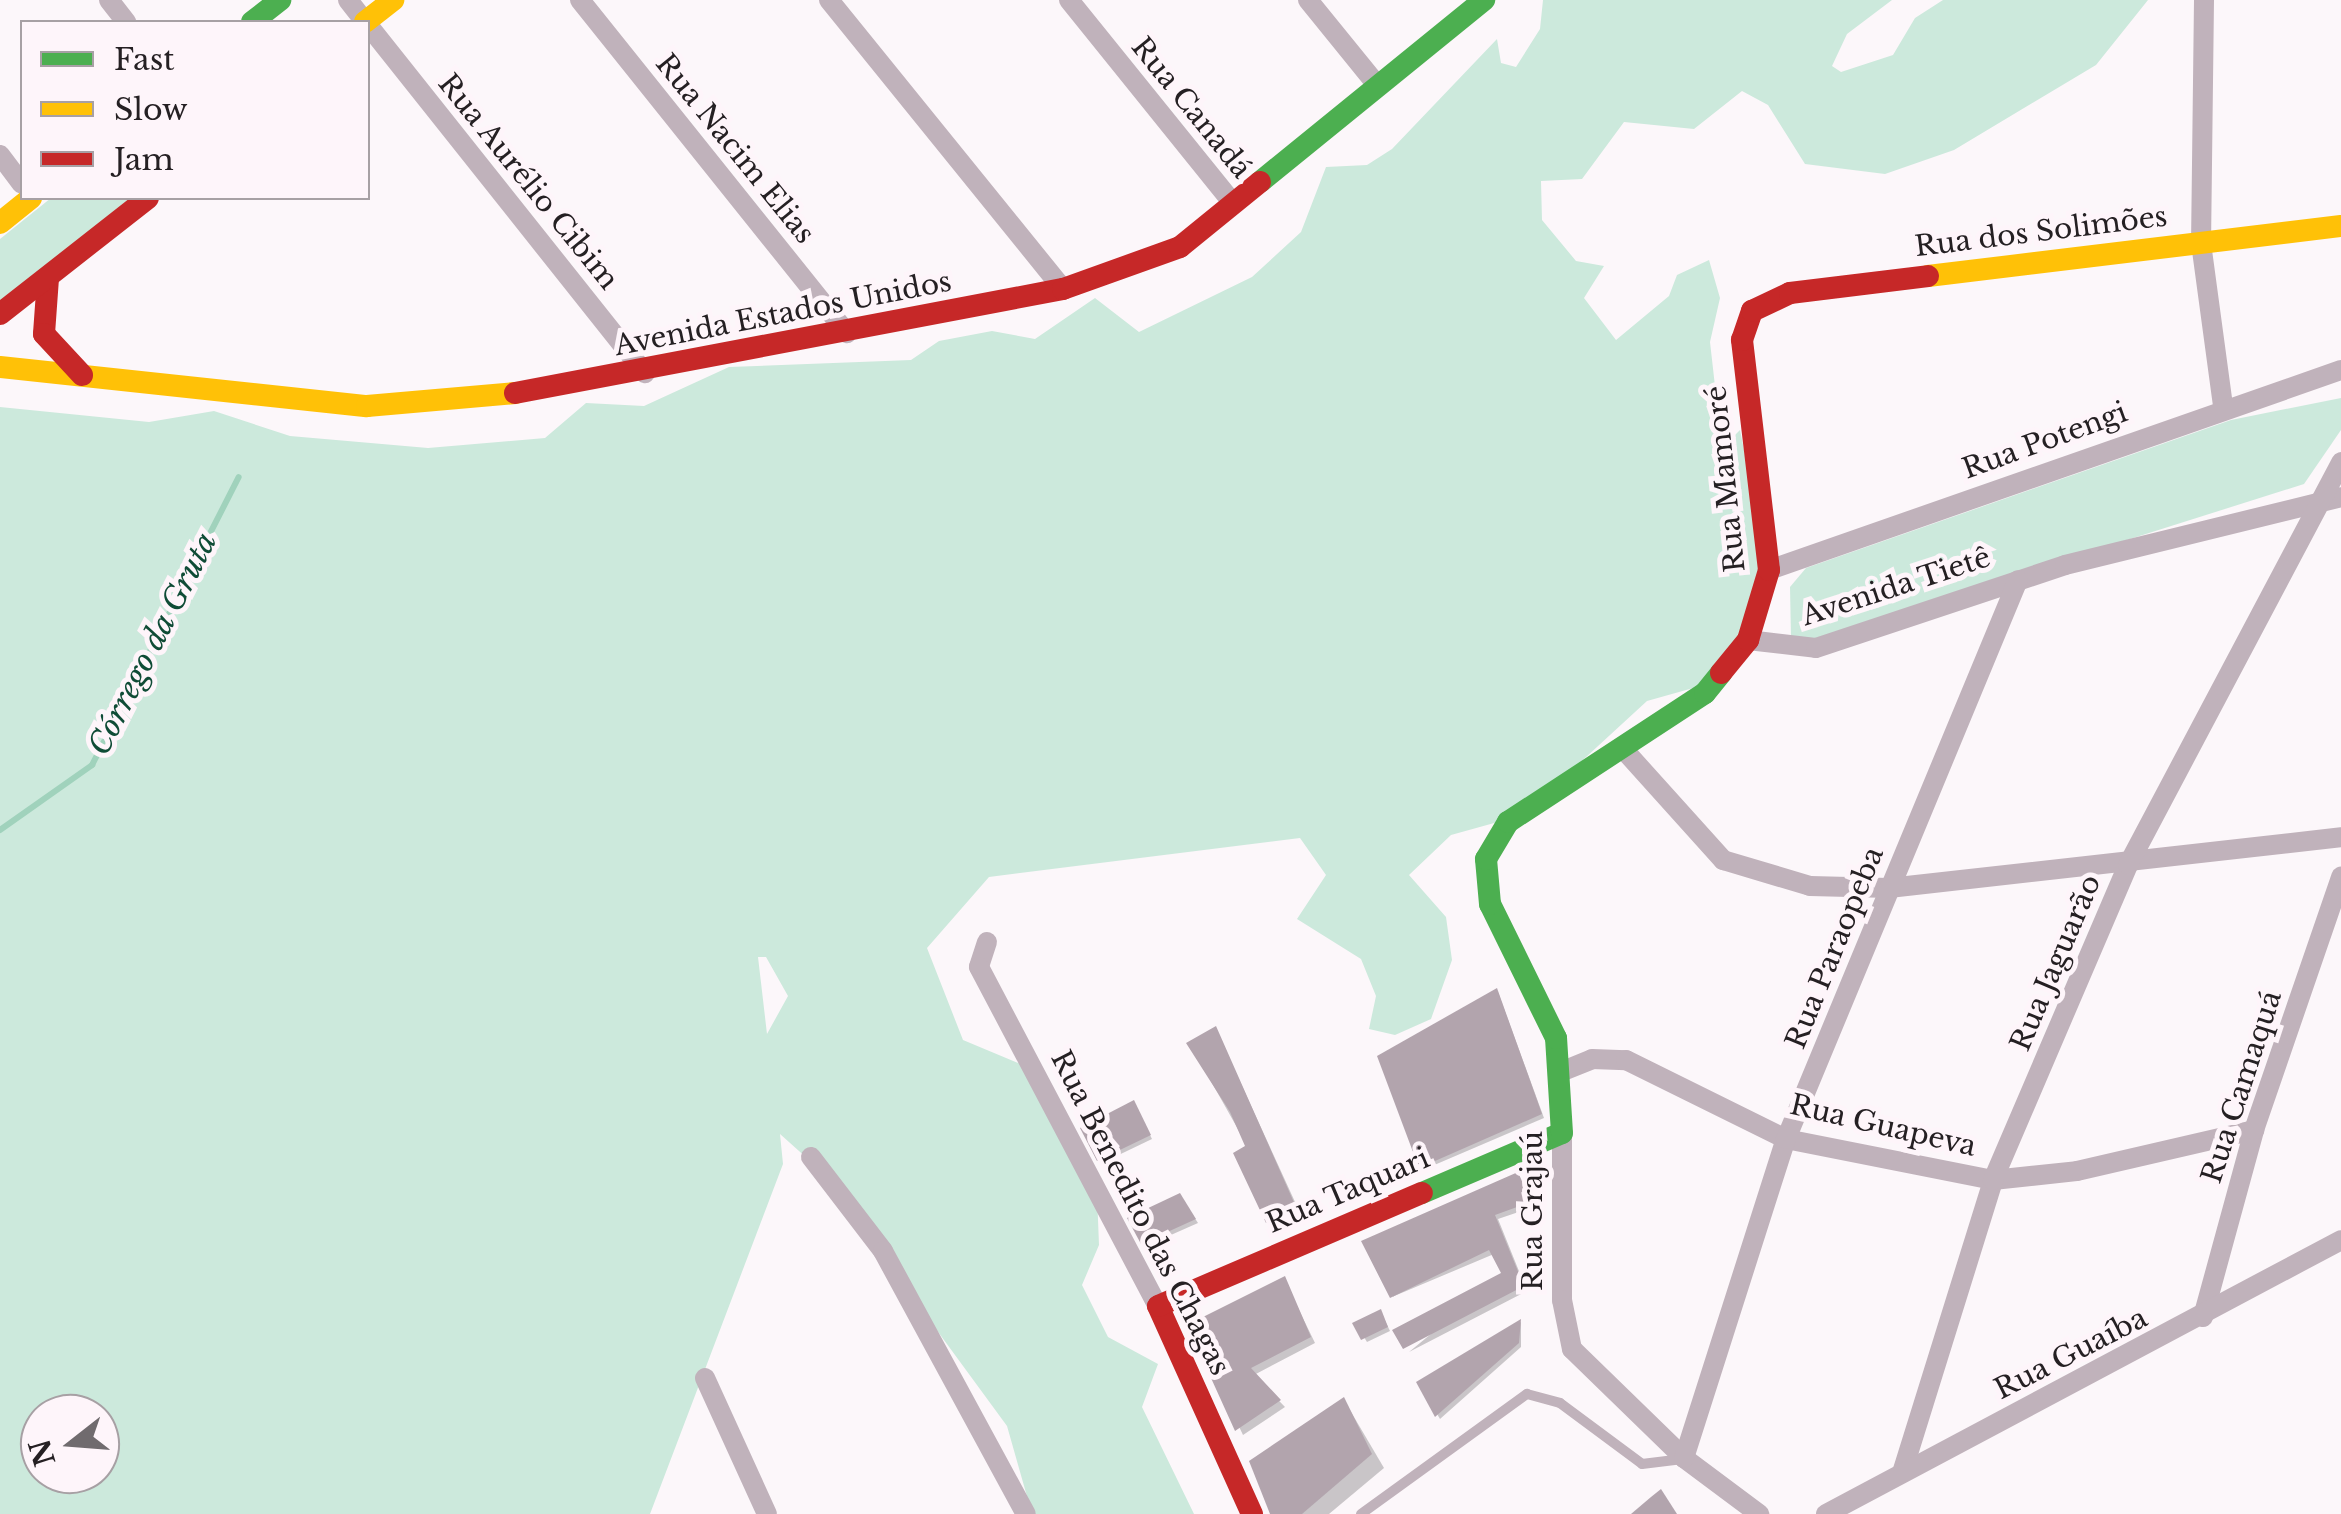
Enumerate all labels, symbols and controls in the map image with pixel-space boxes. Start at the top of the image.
legend [20,20,370,200]
street label: Rua Canadá [1124,31,1258,185]
text: Fast [114,41,175,78]
street label: Rua Nacim Elias [648,48,822,250]
street label: Rua Aurélio Cibim [430,67,626,297]
text: Slow [114,91,188,128]
text: Jam [114,141,174,178]
street label: Rua dos Solimões [1913,200,2169,264]
street label: Avenida Estados Unidos [612,265,954,363]
street label: Rua Mamoré [1699,384,1753,574]
street label: Rua Potengi [1958,396,2132,486]
water label: Córrego da Gruta [81,526,225,762]
street label: Avenida Tietê [1797,540,1995,634]
street label: Rua Paraopeba [1779,842,1891,1054]
street label: Rua Jaguarão [2004,870,2108,1056]
street label: Rua Camaquá [2195,986,2289,1188]
street label: Rua Benedito das Chagas [1043,1045,1237,1381]
street label: Rua Guapeva [1787,1088,1979,1164]
street label: Rua Grajaú [1516,1131,1550,1291]
street label: Rua Taquari [1261,1141,1435,1241]
street label: Rua Guaíba [1989,1301,2153,1407]
north arrow [20,1394,120,1494]
text: N [22,1435,63,1470]

